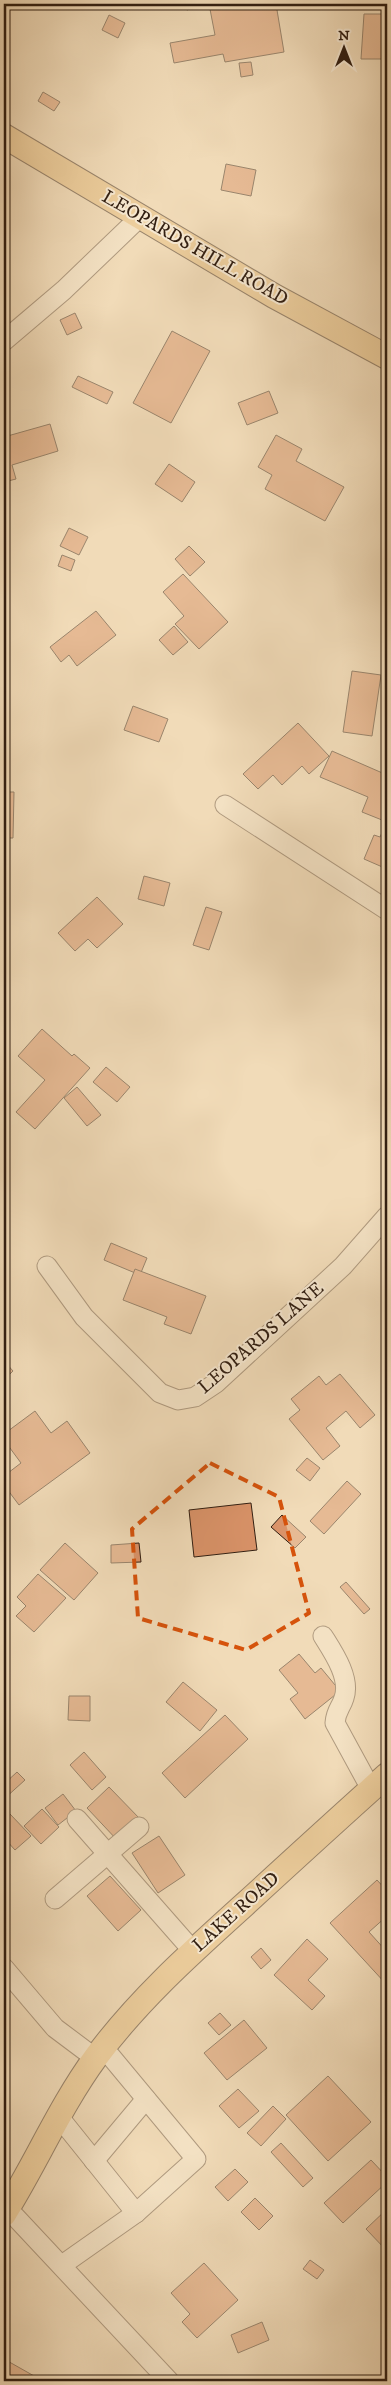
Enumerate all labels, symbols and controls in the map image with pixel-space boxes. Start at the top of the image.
north arrow [318,22,368,72]
text: N [338,27,350,45]
street label: LEOPARDS HILL ROAD [98,185,292,311]
street label: LEOPARDS LANE [193,1277,329,1399]
street label: LAKE ROAD [188,1867,284,1957]

